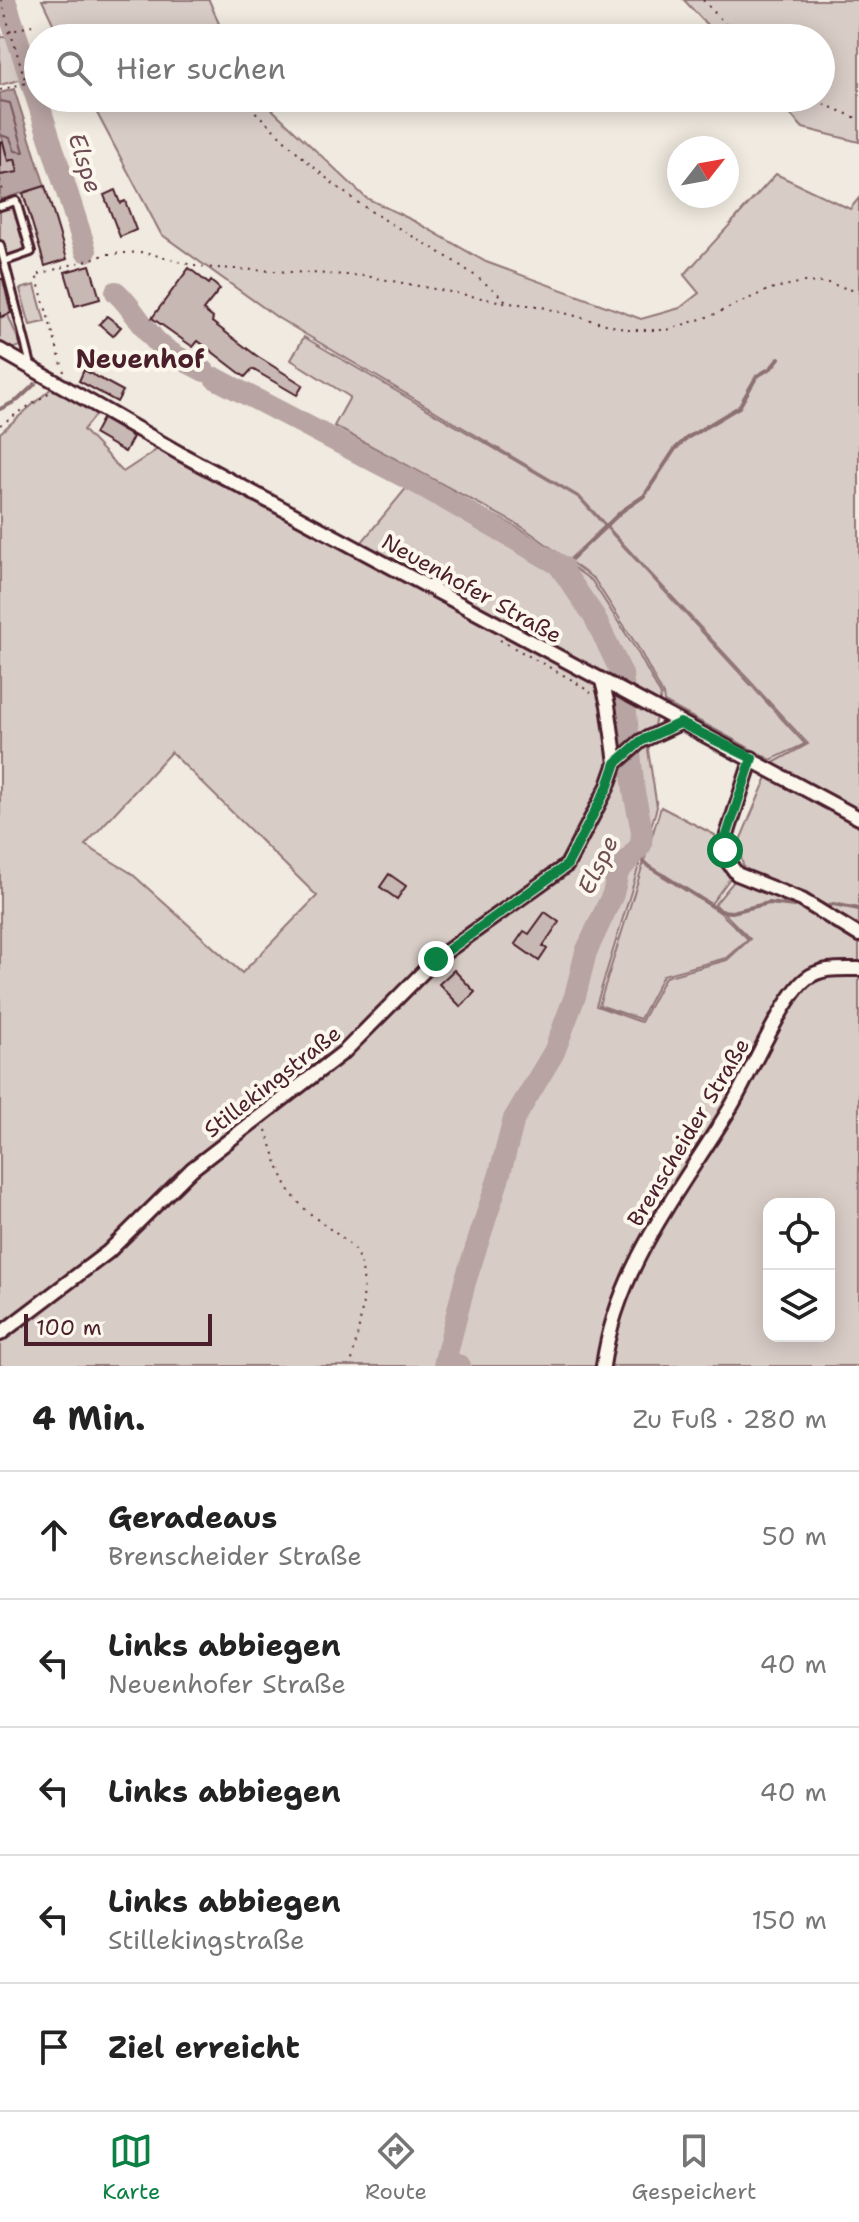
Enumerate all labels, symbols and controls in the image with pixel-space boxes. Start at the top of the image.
search box [24,24,835,112]
icon: search [52,46,96,90]
text: Hier suchen [116,48,286,89]
water label: Elspe [60,129,110,197]
north arrow [667,136,739,208]
district label: Neuenhof [75,341,205,376]
street label: Neuenhofer Straße [377,527,567,650]
water label: Elspe [570,830,626,900]
route start [707,832,743,868]
route end [418,941,454,977]
street label: Stillekingstraße [198,1019,347,1144]
street label: Brenscheider Straße [621,1033,756,1232]
map controls [763,1198,835,1342]
button: locate [763,1198,835,1270]
button: layers [763,1270,835,1342]
scale bar [24,1310,212,1346]
text: 100 m [36,1313,102,1342]
text: 4 Min. [32,1395,145,1441]
text: Zu Fuß · 280 m [632,1401,827,1436]
text: Geradeaus [108,1497,277,1538]
icon: ahead [32,1513,76,1557]
text: 50 m [762,1518,827,1553]
text: Brenscheider Straße [108,1538,362,1573]
text: Links abbiegen [108,1625,341,1666]
icon: left [32,1641,76,1685]
text: 40 m [760,1646,827,1681]
text: Neuenhofer Straße [108,1666,346,1701]
icon: left [32,1769,76,1813]
text: Links abbiegen [108,1771,341,1812]
text: 40 m [760,1774,827,1809]
text: Links abbiegen [108,1881,341,1922]
icon: left [32,1897,76,1941]
text: 150 m [751,1902,827,1937]
text: Stillekingstraße [108,1922,305,1957]
icon: arrive [32,2025,76,2069]
text: Ziel erreicht [108,2027,300,2068]
tab: Karte [102,2129,160,2206]
tab: Route [365,2129,427,2206]
tab: Gespeichert [631,2129,757,2206]

